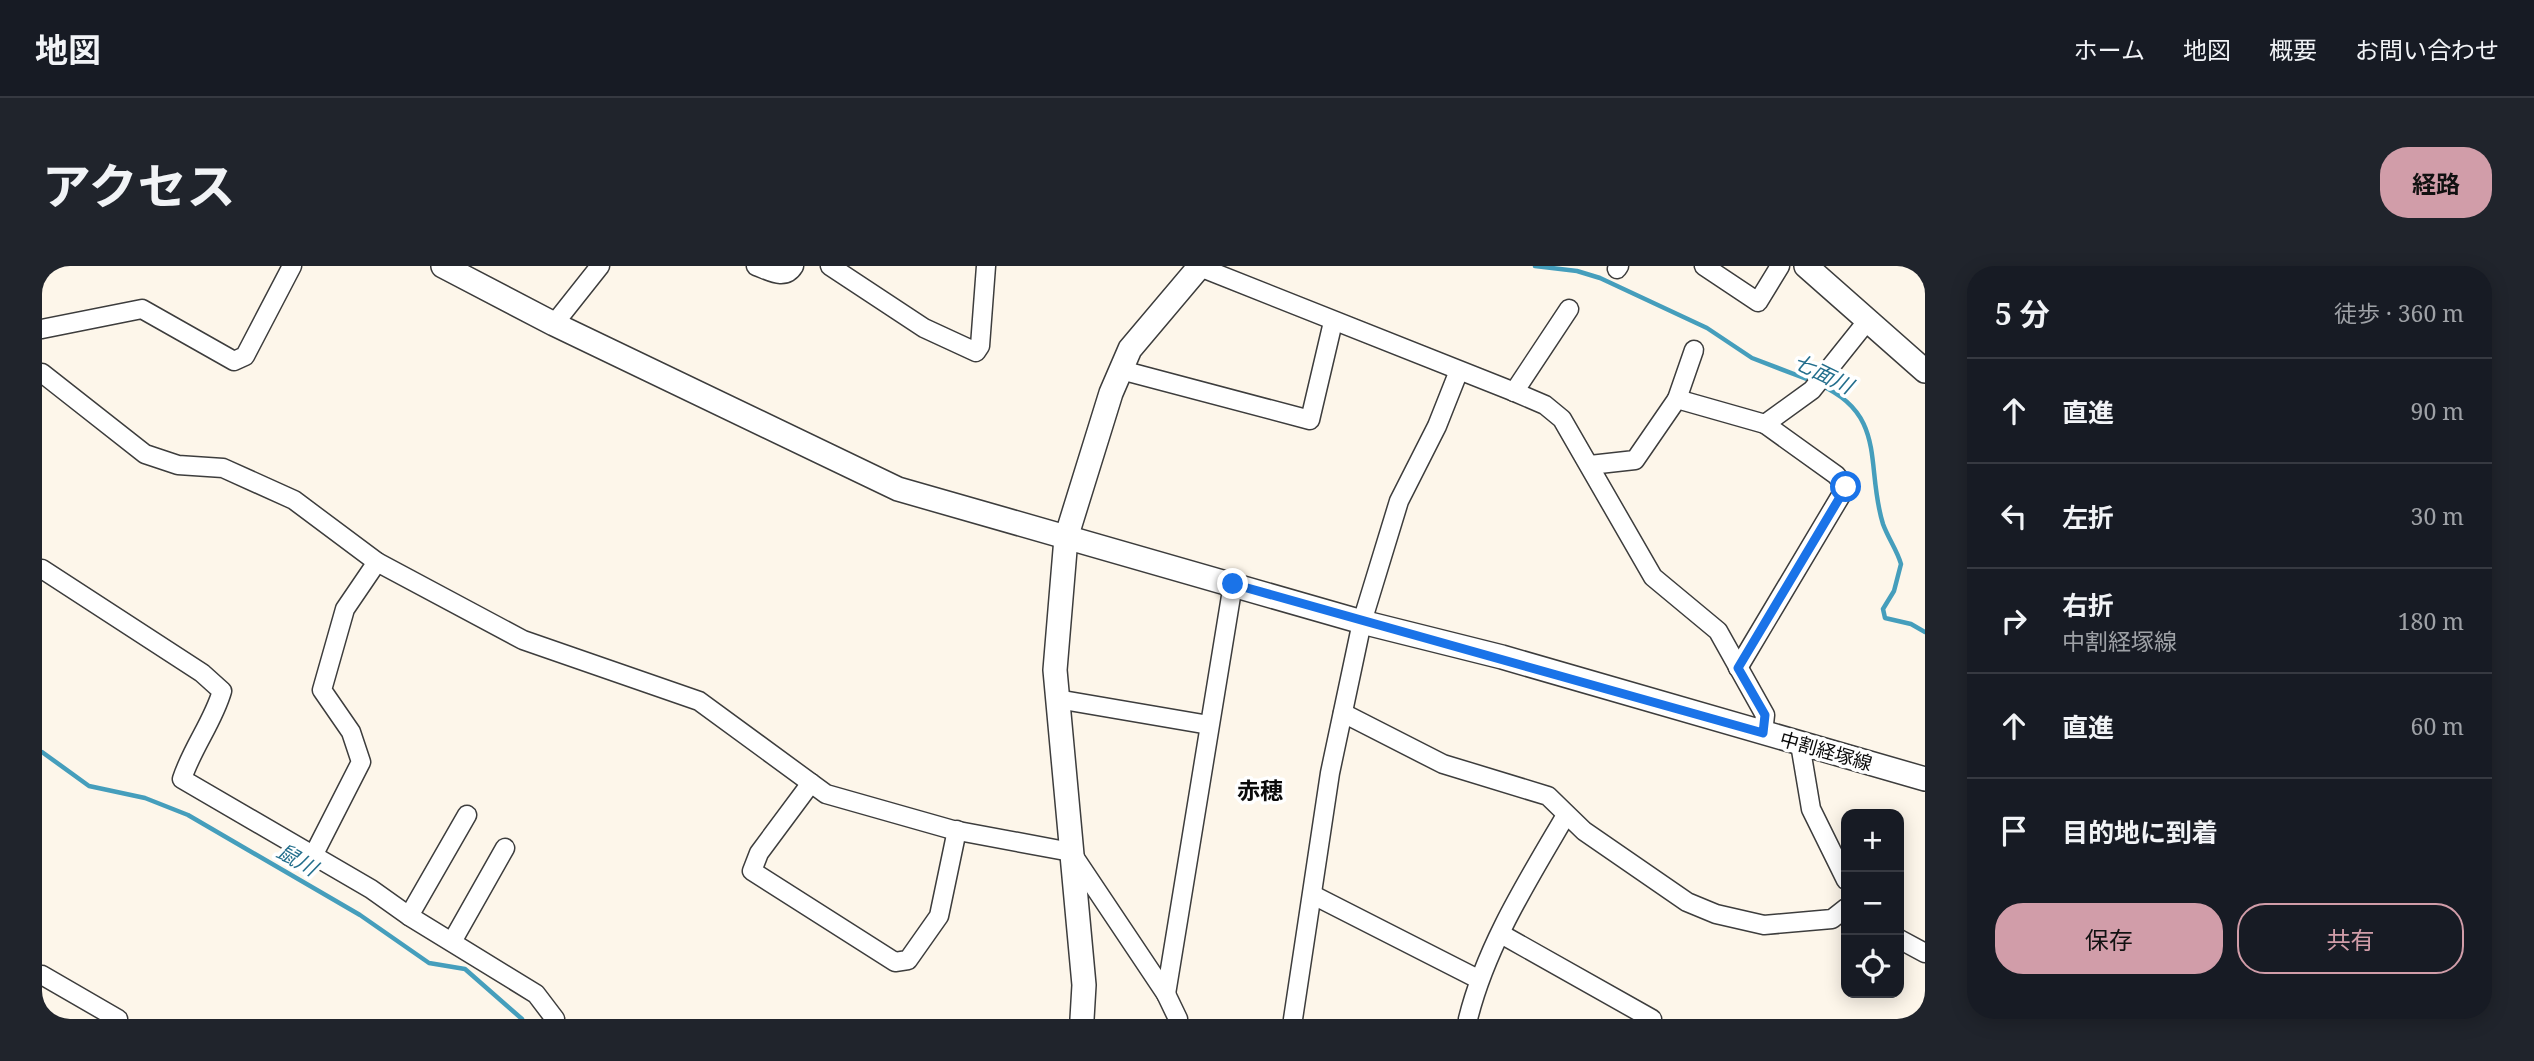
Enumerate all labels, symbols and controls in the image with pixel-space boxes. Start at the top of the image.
text: 地図 [35,27,101,72]
text: ホーム [2074,33,2145,66]
text: 地図 [2183,33,2231,66]
text: 概要 [2269,33,2317,66]
text: お問い合わせ [2355,33,2499,66]
button: 経路 [2380,147,2492,218]
text: アクセス [42,152,236,218]
text: 5 分 [1995,293,2050,334]
text: 徒歩 · 360 m [2334,297,2464,329]
water label: 七面川 [1789,347,1860,400]
icon: ahead [1995,392,2033,430]
text: 直進 [2062,394,2114,430]
text: 90 m [2411,395,2464,427]
route start [1830,471,1861,502]
icon: left [1995,497,2033,535]
text: 左折 [2062,499,2114,535]
text: 30 m [2411,500,2464,532]
route end [1217,568,1248,599]
text: 右折 [2062,587,2114,623]
icon: right [1995,602,2033,640]
text: 180 m [2398,605,2464,637]
text: 中割経塚線 [2062,625,2177,657]
icon: ahead [1995,707,2033,745]
text: 直進 [2062,709,2114,745]
text: 60 m [2411,710,2464,742]
street label: 中割経塚線 [1777,725,1875,777]
district label: 赤穂 [1237,774,1283,806]
map controls [1841,809,1904,998]
button: + [1841,809,1904,872]
icon: arrive [1995,812,2033,850]
text: 目的地に到着 [2062,814,2218,850]
water label: 鼠川 [272,837,324,883]
button: − [1841,872,1904,935]
button: 保存 [1995,903,2223,974]
button: 共有 [2237,903,2464,974]
button: locate [1841,935,1904,998]

